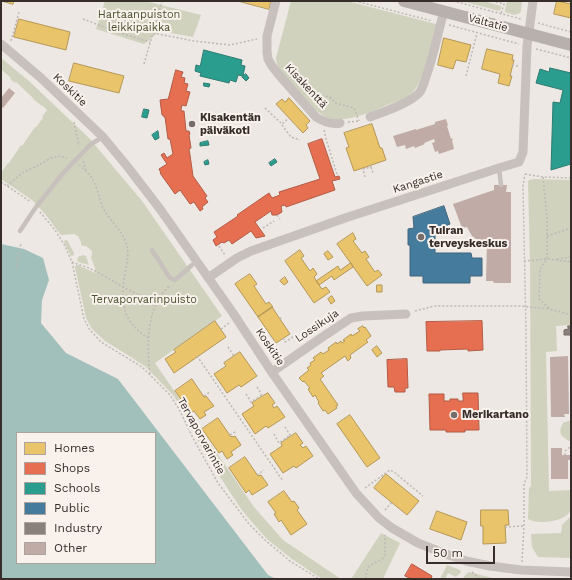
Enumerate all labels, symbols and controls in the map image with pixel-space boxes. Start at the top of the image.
park label: Hartaanpuiston leikkipaikka [98,8,180,34]
street label: Valtatie [467,11,509,35]
street label: Kisakenttä [282,61,330,111]
street label: Koskitie [50,71,90,109]
place label: Kisakentän päiväkoti [200,111,261,137]
marker: Kisakentän päiväkoti [187,119,197,129]
street label: Kangastie [391,168,445,196]
place label: Tuiran terveyskeskus [429,224,507,250]
marker: Tuiran terveyskeskus [416,232,426,242]
park label: Tervaporvarinpuisto [91,293,197,307]
street label: Lossikuja [293,307,341,345]
street label: Koskitie [253,326,287,368]
street label: Tervaporvarintie [174,395,228,477]
place label: Merikartano [462,408,529,422]
marker: Merikartano [449,410,459,420]
legend [16,432,156,564]
text: Homes [54,441,95,455]
text: Shops [54,461,90,475]
text: Schools [54,481,100,495]
text: Public [54,501,90,515]
text: Industry [54,521,102,535]
scale bar [428,538,497,564]
text: Other [54,541,87,555]
text: 50 m [433,546,463,560]

